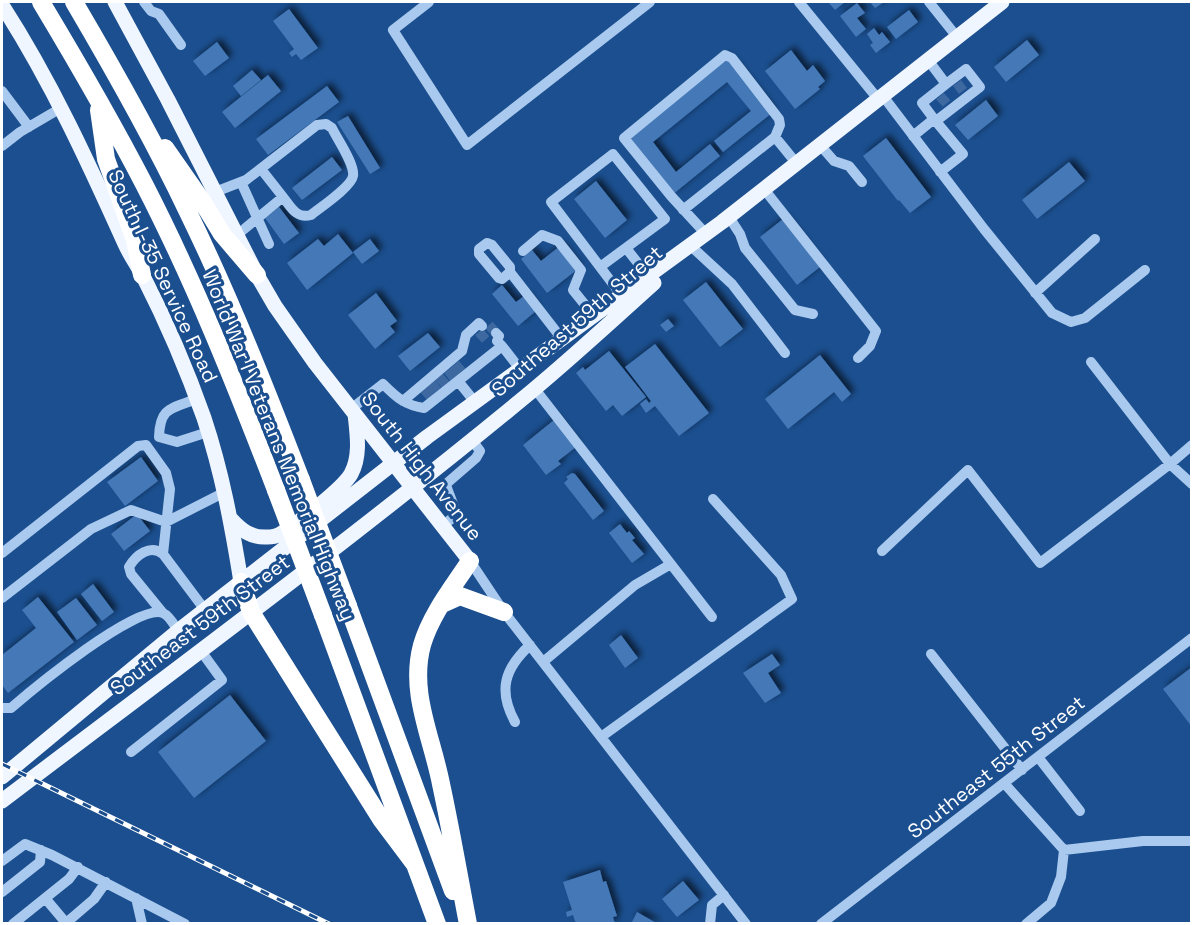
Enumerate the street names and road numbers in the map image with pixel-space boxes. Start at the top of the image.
street label: South I-35 Service Road [102,165,224,387]
street label: Southeast 59th Street [486,240,668,402]
street label: World War I Veterans Memorial Highway [196,266,362,624]
street label: South High Avenue [356,386,488,546]
street label: Southeast 59th Street [105,549,295,701]
street label: Southeast 55th Street [902,690,1090,844]

